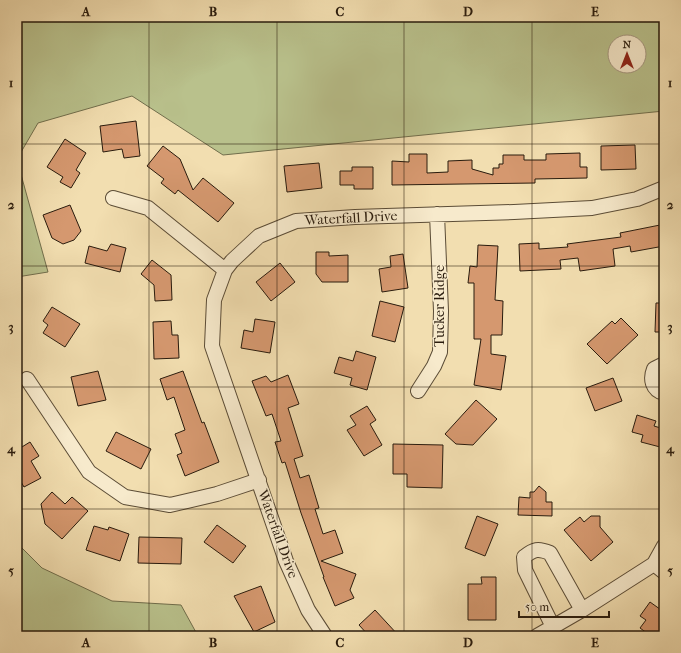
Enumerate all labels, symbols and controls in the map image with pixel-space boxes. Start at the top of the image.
text: A [81,4,91,19]
text: B [209,4,218,19]
text: C [336,4,345,19]
text: D [463,4,473,19]
text: E [591,4,599,19]
north arrow [607,34,647,74]
text: N [623,38,632,51]
text: 1 [9,75,14,90]
text: 1 [668,75,673,90]
text: 2 [8,197,15,212]
text: 2 [667,197,674,212]
street label: Waterfall Drive [303,207,398,229]
street label: Tucker Ridge [431,265,448,347]
text: 3 [8,319,14,335]
text: 3 [667,319,673,335]
text: 4 [6,441,16,457]
text: 4 [665,441,675,457]
street label: Waterfall Drive [254,486,302,581]
text: 5 [8,563,14,578]
text: 5 [667,563,673,578]
scale bar [519,593,609,619]
text: 50 m [525,600,549,614]
text: A [81,635,91,650]
text: B [209,635,218,650]
text: C [336,635,345,650]
text: D [463,635,473,650]
text: E [591,635,599,650]

